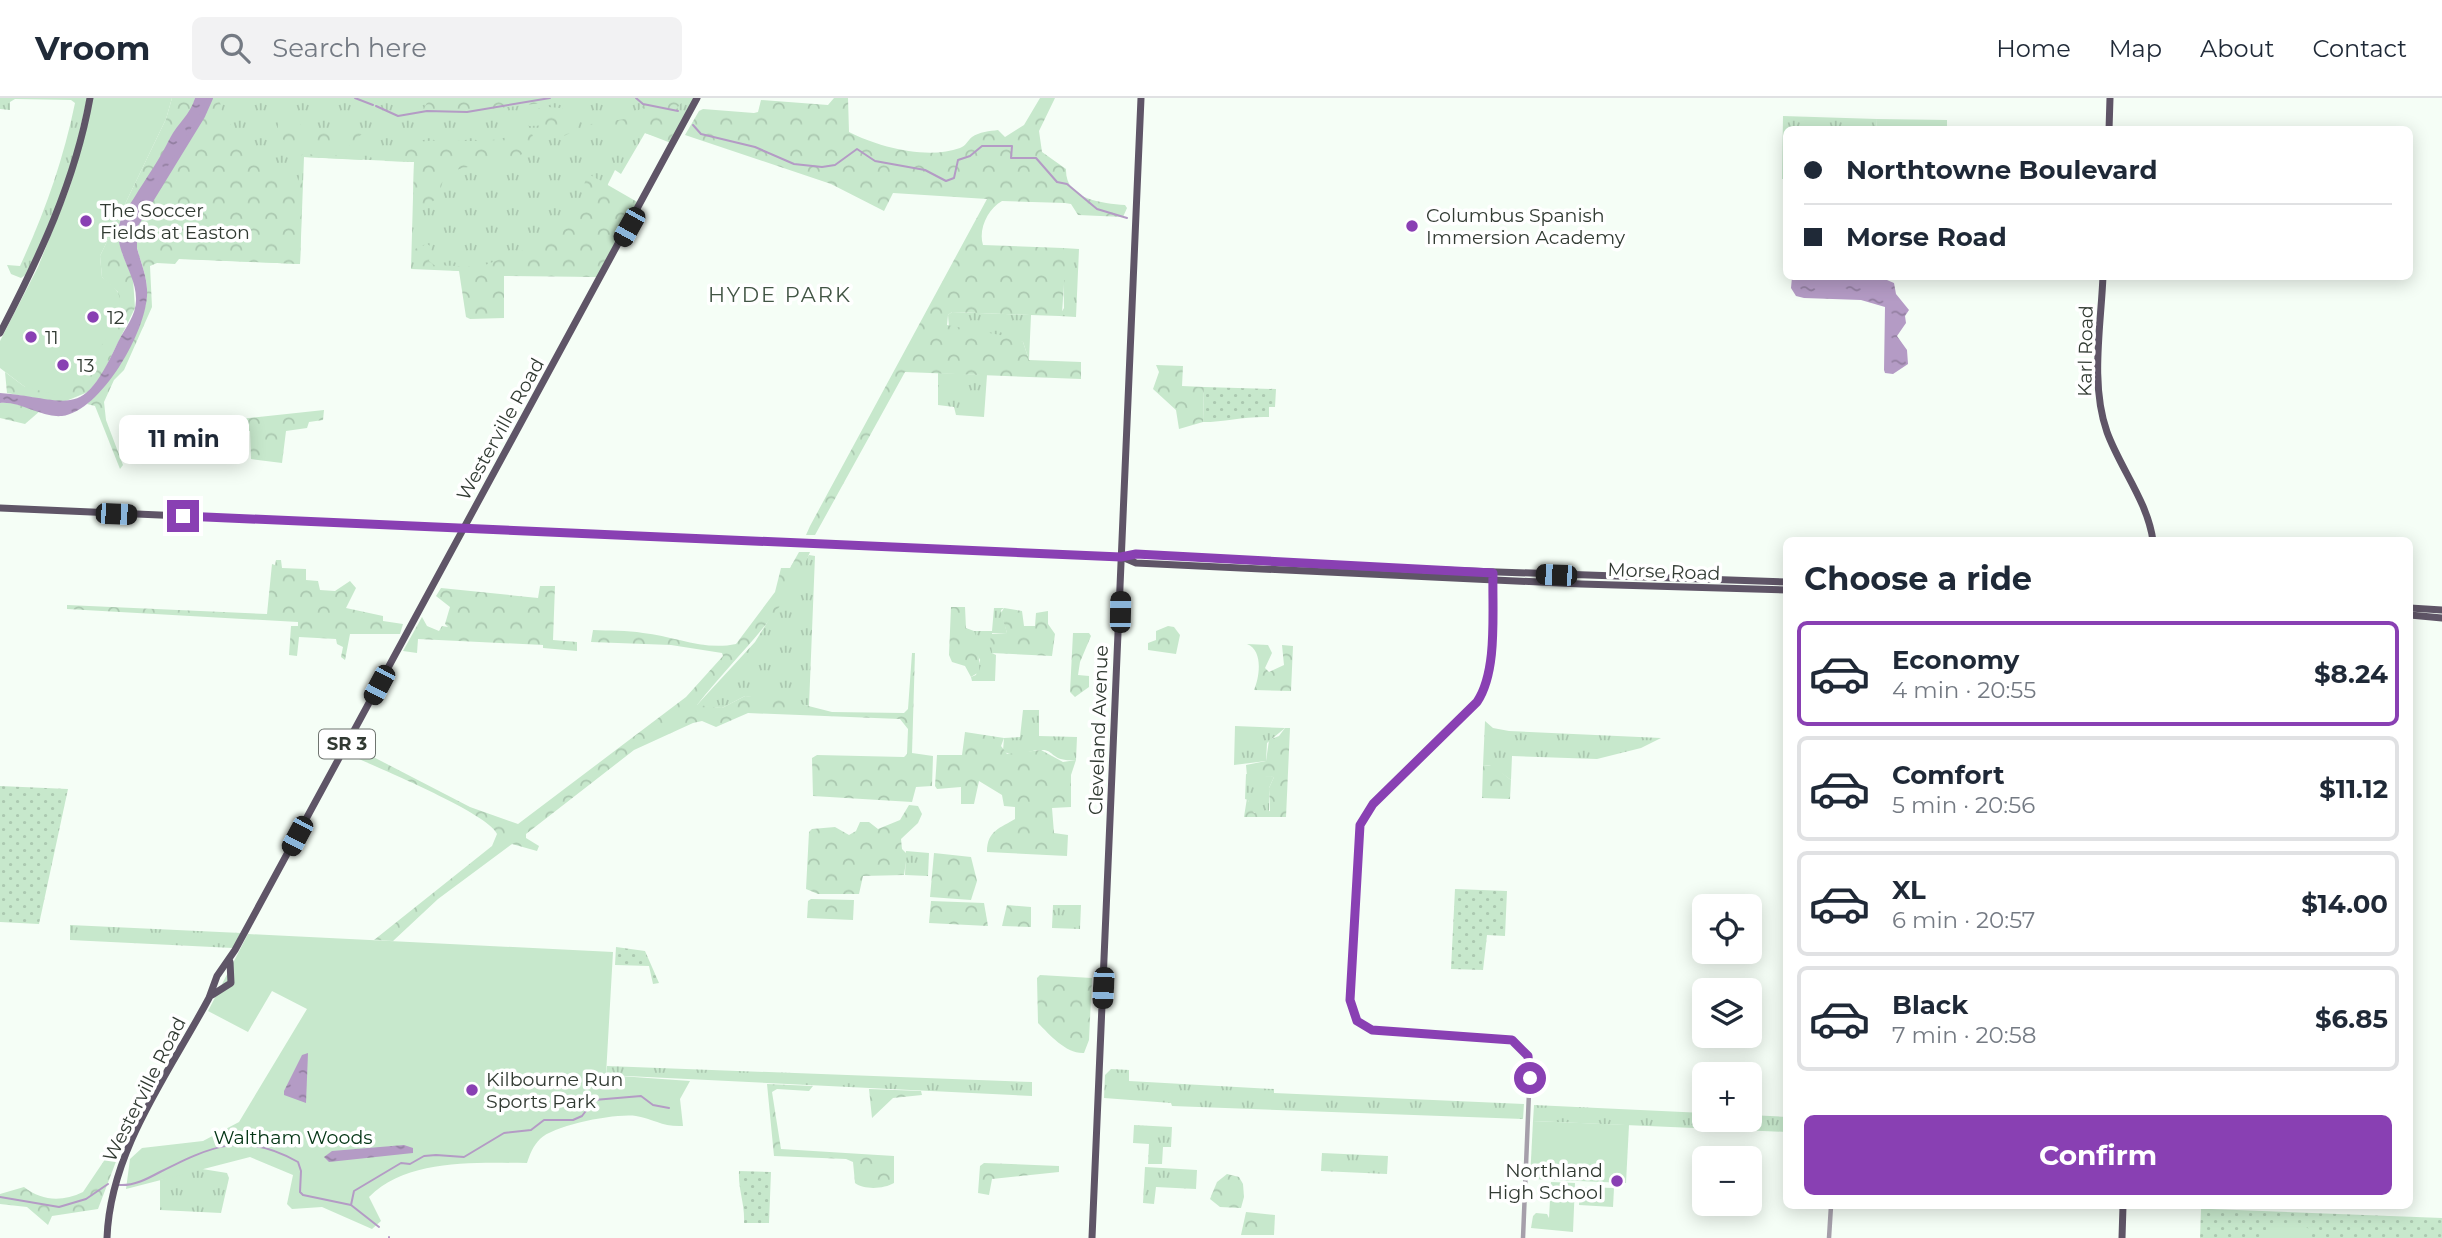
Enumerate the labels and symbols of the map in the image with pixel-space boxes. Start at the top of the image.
place label: The Soccer Fields at Easton [100,199,250,244]
car [610,204,649,250]
place label: Columbus Spanish Immersion Academy [1426,204,1626,249]
marker: The Soccer Fields at Easton [78,213,94,229]
marker: Columbus Spanish Immersion Academy [1404,218,1420,234]
district label: HYDE PARK [708,282,852,307]
street label: Karl Road [2073,305,2098,397]
place label: 12 [107,306,125,329]
marker: 12 [85,309,101,325]
place label: 11 [45,326,59,349]
marker: 11 [23,329,39,345]
place label: 13 [77,354,95,377]
street label: Westerville Road [452,354,549,504]
marker: 13 [55,357,71,373]
callout: 11 min [118,414,248,464]
route end [167,500,199,532]
car [95,503,138,525]
street label: Morse Road [1607,558,1721,585]
car [1535,564,1578,586]
car [1110,591,1131,633]
street label: Cleveland Avenue [1084,645,1113,815]
car [360,662,399,708]
road number: SR 3 [319,730,375,758]
car [278,813,317,859]
car [1092,966,1115,1010]
street label: Westerville Road [98,1013,191,1165]
route start [1514,1062,1546,1094]
place label: Kilbourne Run Sports Park [486,1068,623,1113]
marker: Kilbourne Run Sports Park [464,1082,480,1098]
park label: Waltham Woods [213,1126,373,1149]
place label: Northland High School [1488,1159,1603,1204]
marker: Northland High School [1609,1173,1625,1189]

